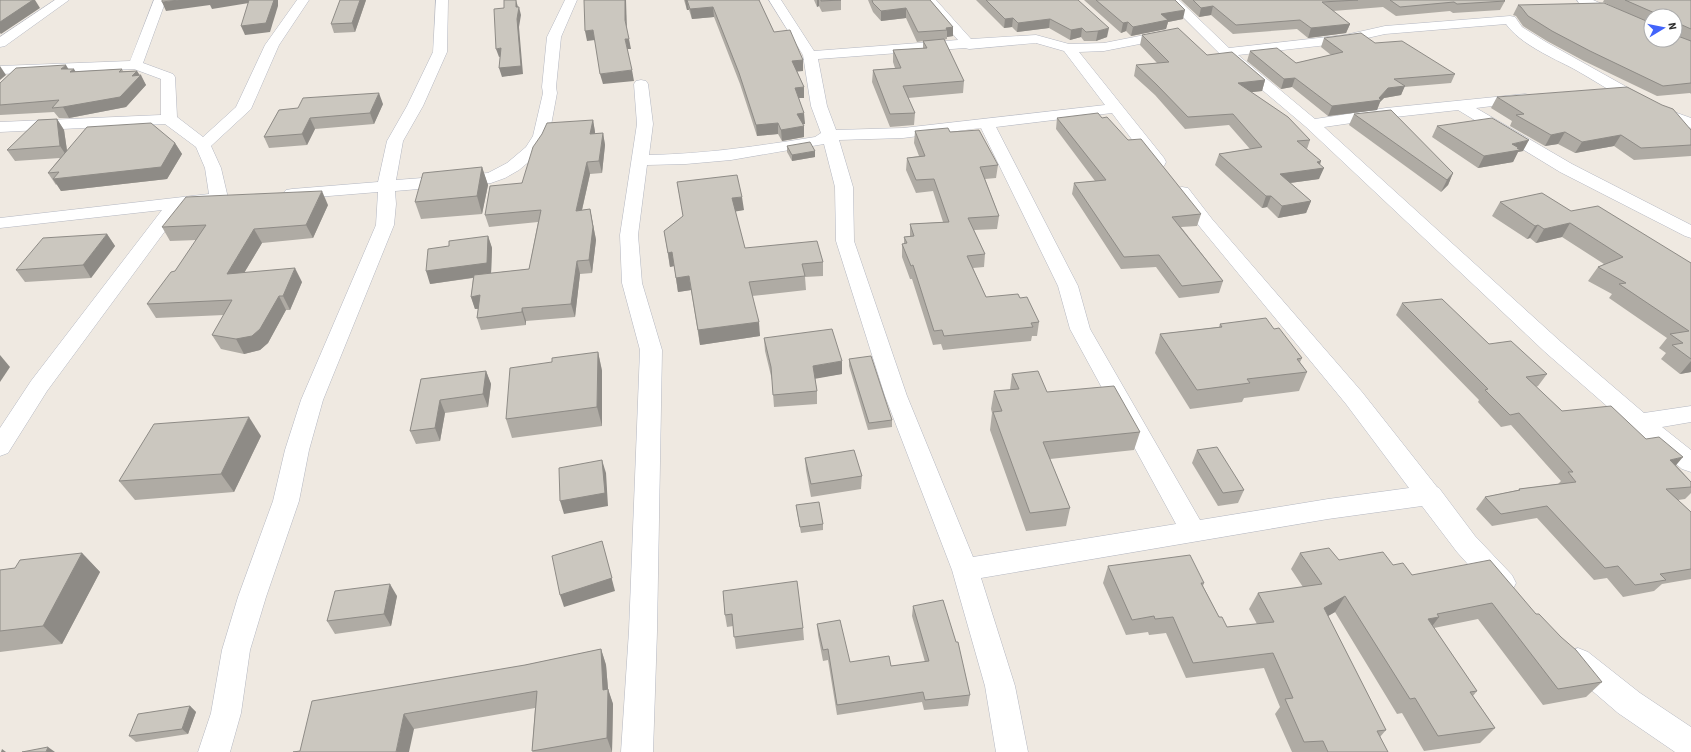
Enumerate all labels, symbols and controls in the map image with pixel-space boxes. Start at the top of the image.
north arrow [1643,8,1683,48]
text: N [1664,21,1680,31]

